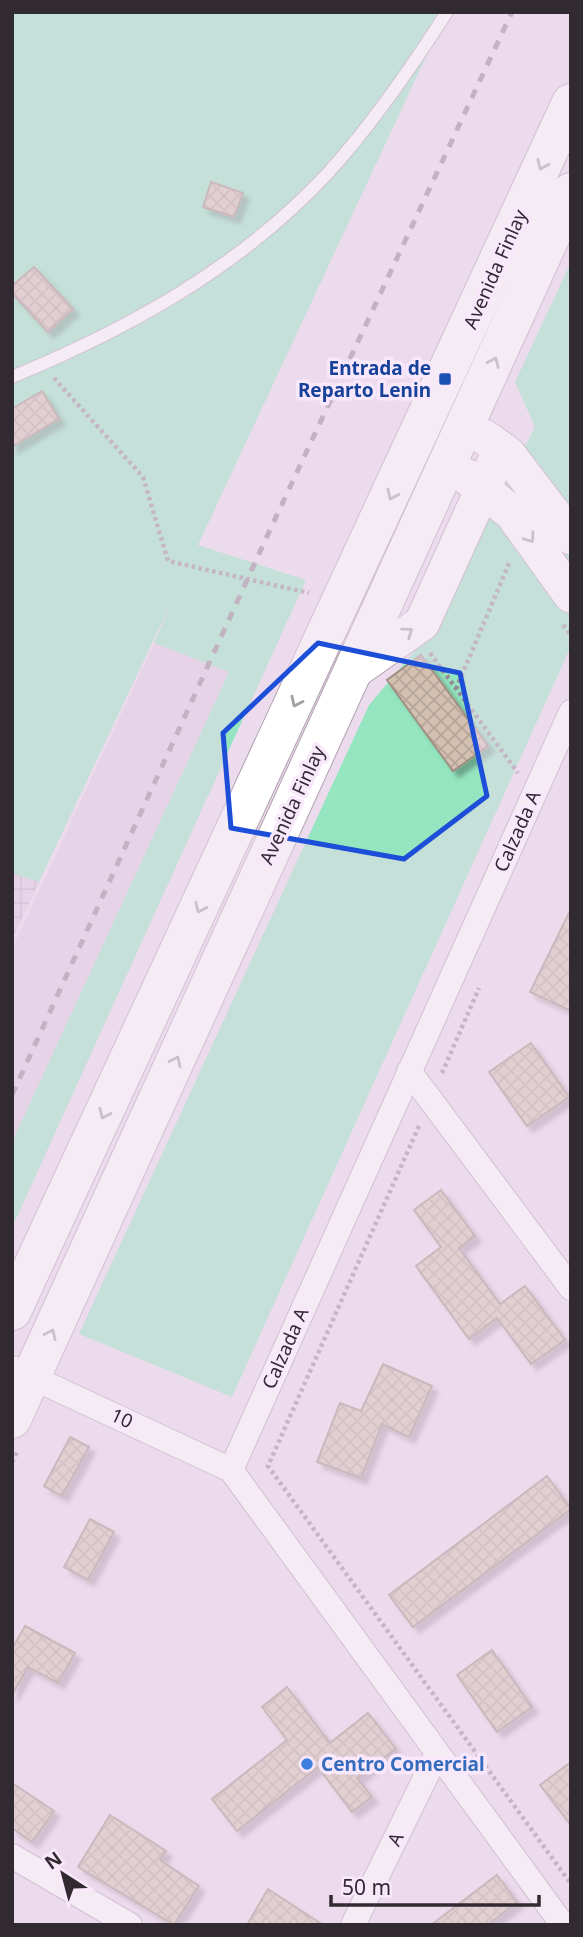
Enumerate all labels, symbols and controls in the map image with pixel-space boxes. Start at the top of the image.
one-way arrow [537,158,551,170]
street label: Avenida Finlay [457,205,533,333]
place label: Entrada de Reparto Lenin [298,355,431,403]
one-way arrow [486,357,500,369]
marker: Entrada de Reparto Lenin [437,371,453,387]
one-way arrow [386,488,400,500]
one-way arrow [522,531,534,543]
one-way arrow [401,628,413,640]
one-way arrow [290,694,304,707]
street label: Avenida Finlay [253,741,331,869]
street label: Calzada A [488,785,547,876]
one-way arrow [194,901,208,913]
one-way arrow [168,1055,182,1068]
one-way arrow [98,1107,112,1119]
street label: Calzada A [256,1302,315,1393]
one-way arrow [43,1329,57,1342]
street label: 10 [107,1402,137,1434]
place label: Centro Comercial [321,1751,485,1777]
marker: Centro Comercial [299,1756,315,1772]
street label: A [381,1827,410,1850]
north arrow [28,1839,98,1909]
text: N [39,1845,67,1875]
scale bar [331,1864,539,1908]
text: 50 m [342,1873,391,1901]

